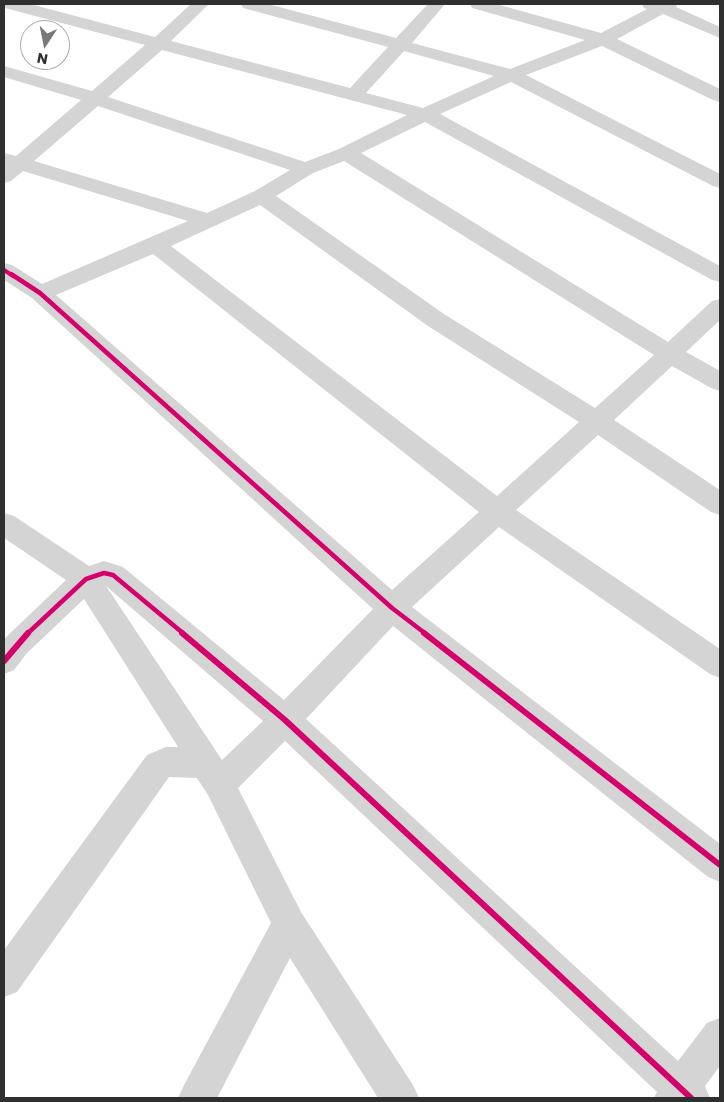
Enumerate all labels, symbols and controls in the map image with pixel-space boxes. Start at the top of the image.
north arrow [20,20,70,70]
text: N [35,48,49,70]

